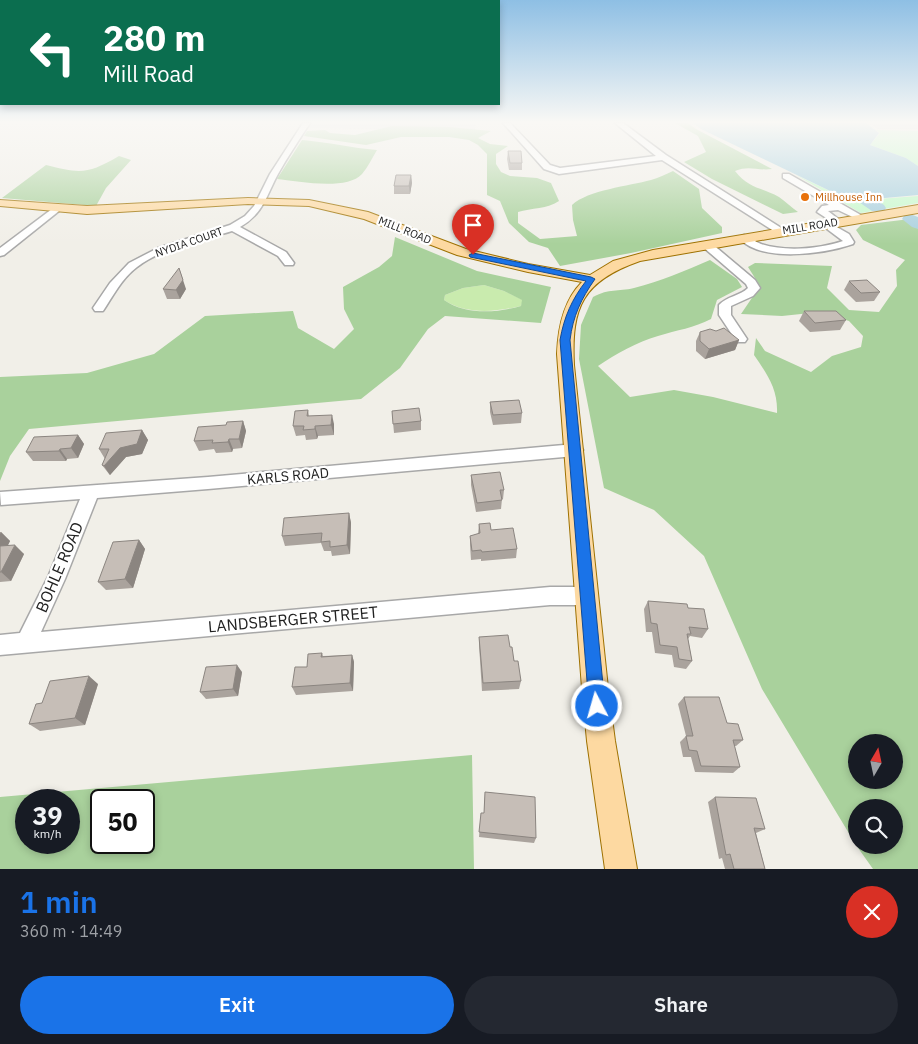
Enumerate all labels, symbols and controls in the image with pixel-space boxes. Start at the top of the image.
text: 280 m [103,15,206,61]
icon: left [20,20,85,85]
text: Mill Road [103,59,194,88]
place label: Millhouse Inn [815,190,882,204]
marker: Millhouse Inn [799,191,811,203]
pin [452,204,494,255]
icon: arrive [459,211,487,239]
street label: MILL ROAD [376,213,434,247]
street label: MILL ROAD [781,215,839,237]
street label: NYDIA COURT [153,224,225,260]
street label: KARLS ROAD [246,463,330,489]
street label: BOHLE ROAD [31,519,87,615]
street label: LANDSBERGER STREET [207,602,379,636]
position arrow [570,679,622,731]
north arrow [848,734,902,789]
map controls [848,734,903,854]
speed limit sign: 50 [90,789,155,854]
text: 39 [32,799,63,832]
button: search [848,799,903,854]
text: km/h [33,826,62,841]
text: 1 min [20,882,98,921]
button: close [846,886,898,938]
text: 360 m · 14:49 [20,921,122,941]
button: Exit [20,976,454,1034]
button: Share [464,976,898,1034]

